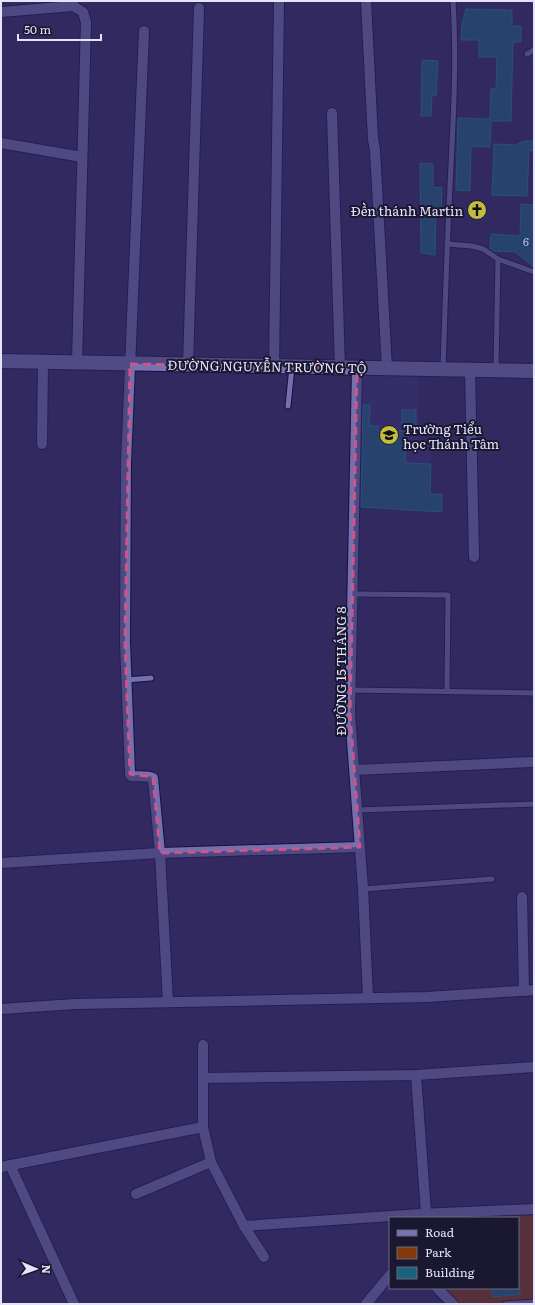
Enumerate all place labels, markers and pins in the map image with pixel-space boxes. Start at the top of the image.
church icon: Đền thánh Martin [466,199,488,221]
place label: Đền thánh Martin [351,201,463,220]
place label: Trường Tiểu học Thánh Tâm [403,419,500,453]
school or university icon: Trường Tiểu học Thánh Tâm [378,424,400,446]

